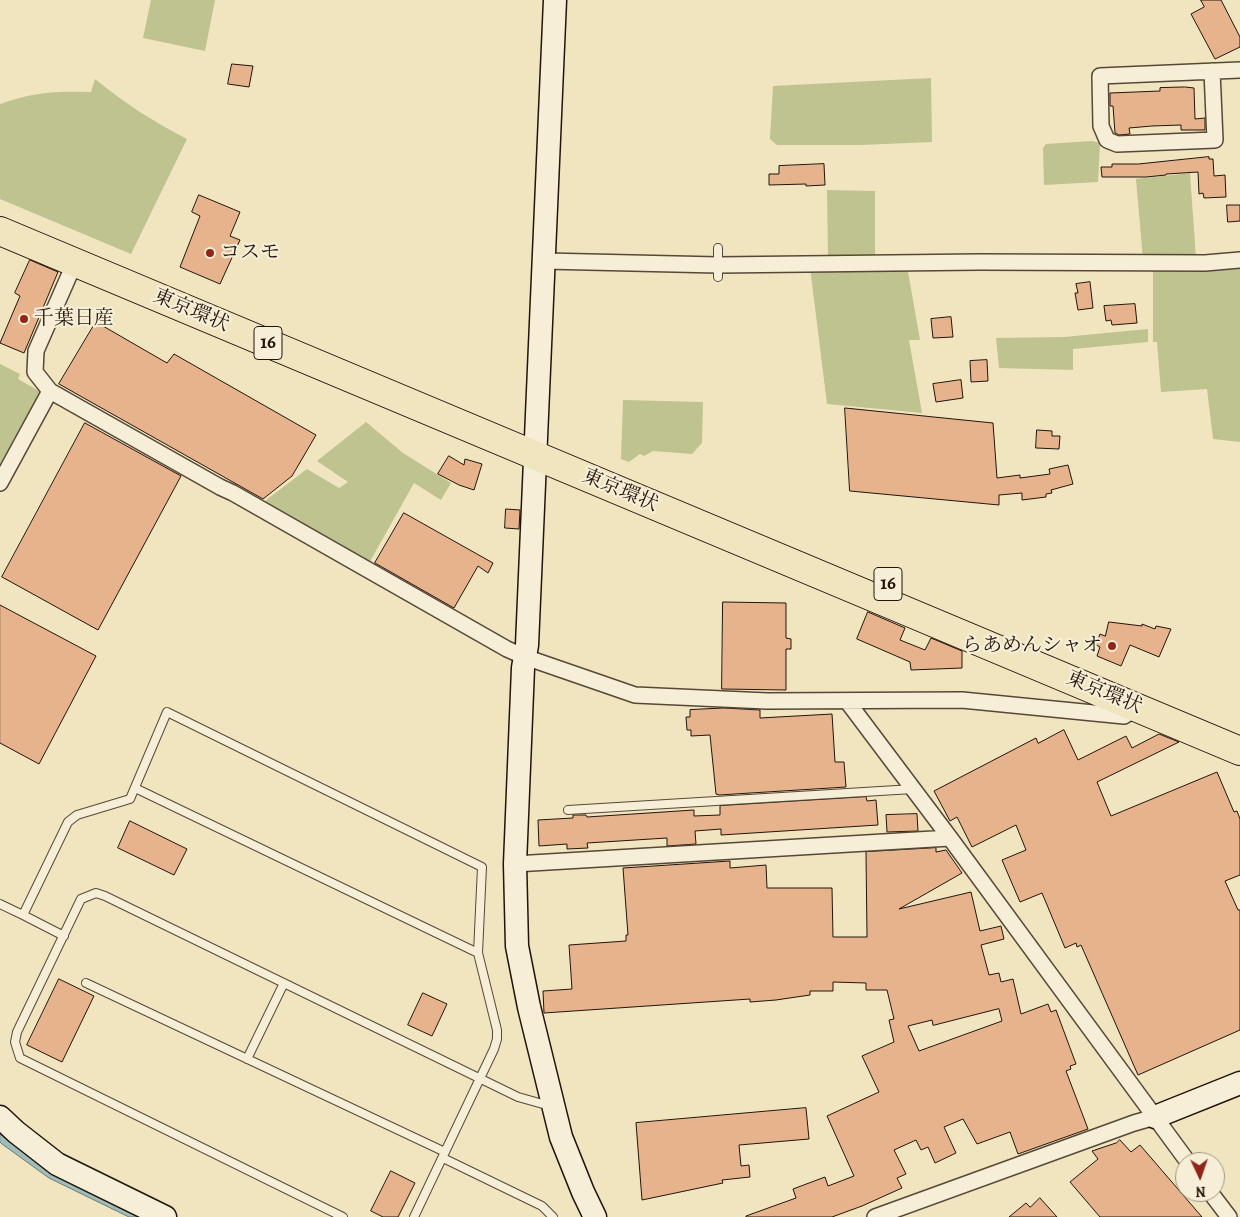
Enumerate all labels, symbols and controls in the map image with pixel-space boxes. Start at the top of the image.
place label: コスモ [220,241,280,265]
marker: コスモ [204,247,216,259]
street label: 東京環状 [149,284,233,338]
place label: 千葉日産 [34,307,114,331]
marker: 千葉日産 [18,313,30,325]
road number: 16 [254,326,282,359]
street label: 東京環状 [578,464,662,518]
road number: 16 [874,568,902,600]
place label: らあめんシャオ [962,634,1102,658]
marker: らあめんシャオ [1106,640,1118,652]
street label: 東京環状 [1062,666,1146,720]
north arrow [1175,1152,1225,1202]
text: N [1195,1182,1206,1201]

